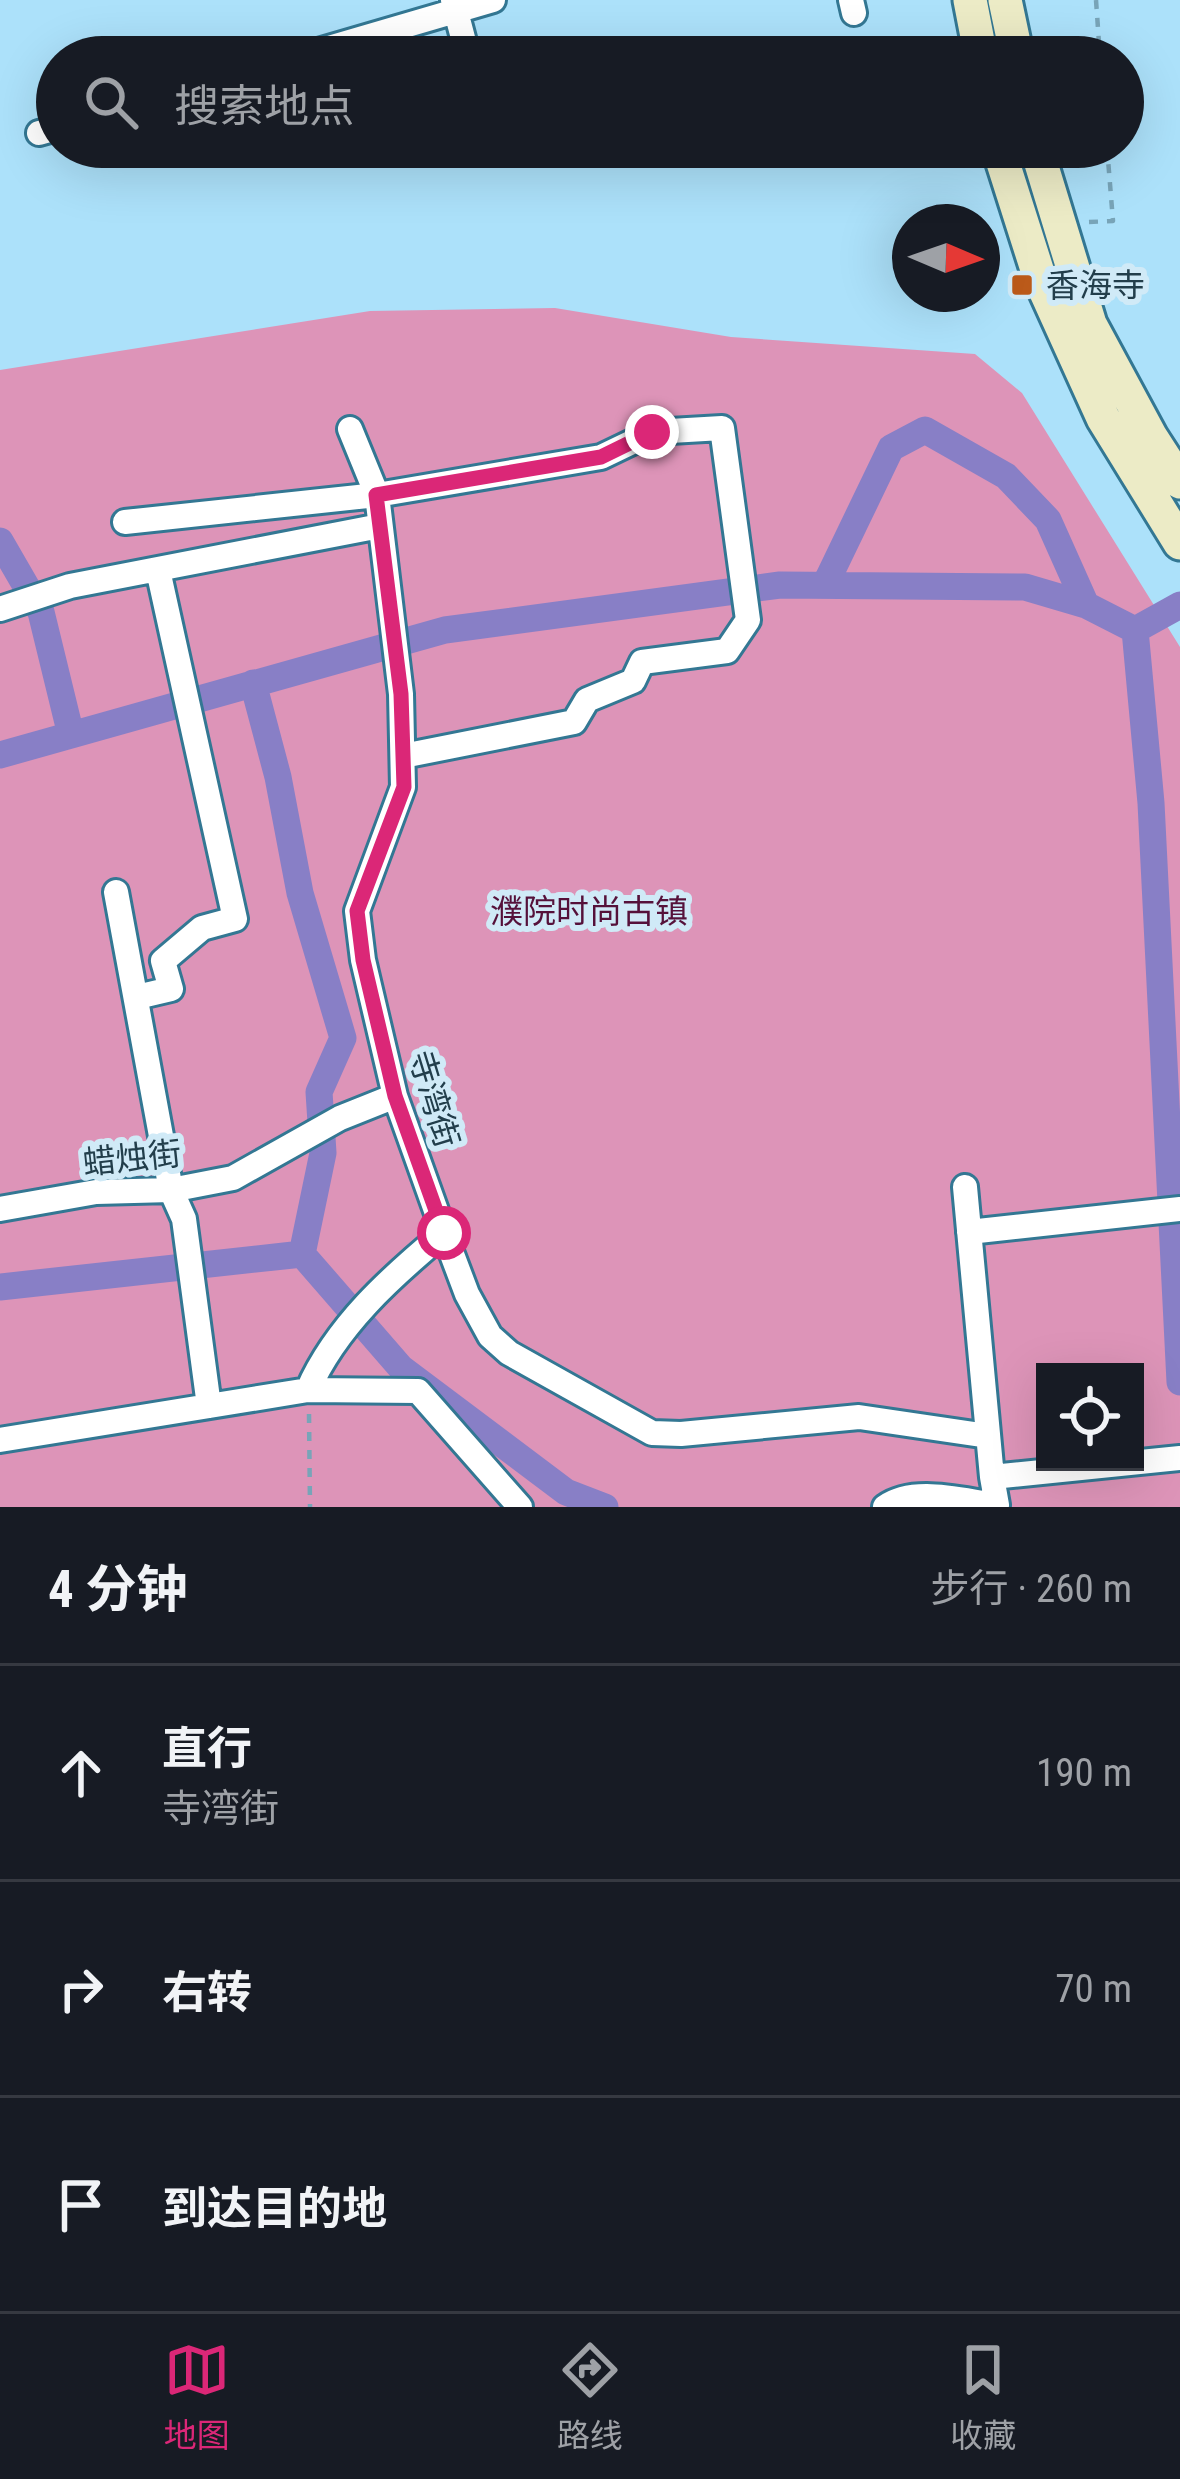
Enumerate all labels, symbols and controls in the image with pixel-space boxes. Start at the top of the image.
search box [36,36,1144,168]
icon: search [78,69,144,135]
text: 搜索地点 [174,80,354,133]
north arrow [892,204,1000,312]
place label: 香海寺 [1046,266,1145,305]
marker: 香海寺 [1009,272,1035,298]
route end [625,405,679,459]
park label: 濮院时尚古镇 [490,892,688,931]
street label: 寺湾街 [401,1046,467,1152]
street label: 蜡烛街 [81,1133,183,1183]
route start [417,1206,471,1260]
map controls [1036,1363,1144,1471]
button: locate [1036,1363,1144,1471]
text: 4 分钟 [48,1560,188,1619]
text: 步行 · 260 m [931,1566,1132,1612]
text: 直行 [162,1722,252,1775]
icon: ahead [48,1740,114,1806]
text: 190 m [1036,1750,1132,1796]
text: 寺湾街 [162,1786,279,1832]
icon: right [48,1956,114,2022]
text: 右转 [162,1966,252,2019]
text: 70 m [1055,1966,1132,2012]
icon: arrive [48,2172,114,2238]
text: 到达目的地 [162,2182,387,2235]
tab: 地图 [164,2337,230,2457]
tab: 路线 [557,2337,623,2457]
tab: 收藏 [950,2337,1016,2457]

